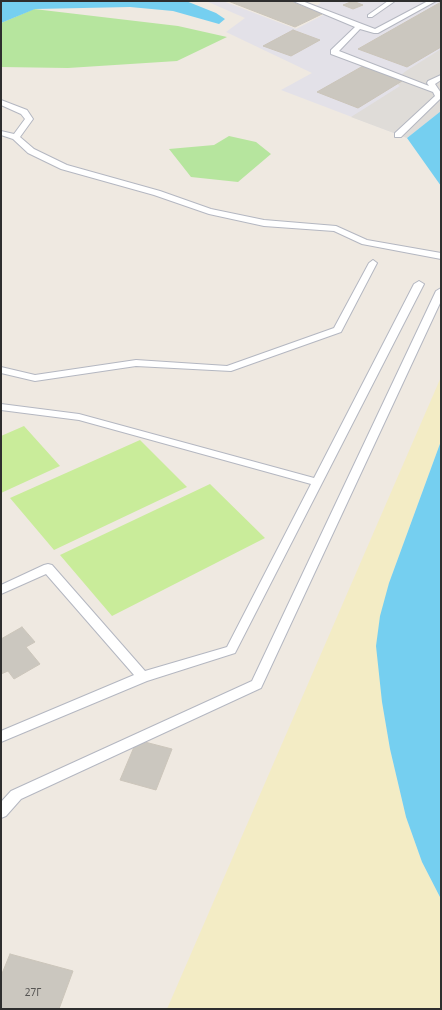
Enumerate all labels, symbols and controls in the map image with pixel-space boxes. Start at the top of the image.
house number: 27Г [25,987,41,999]

